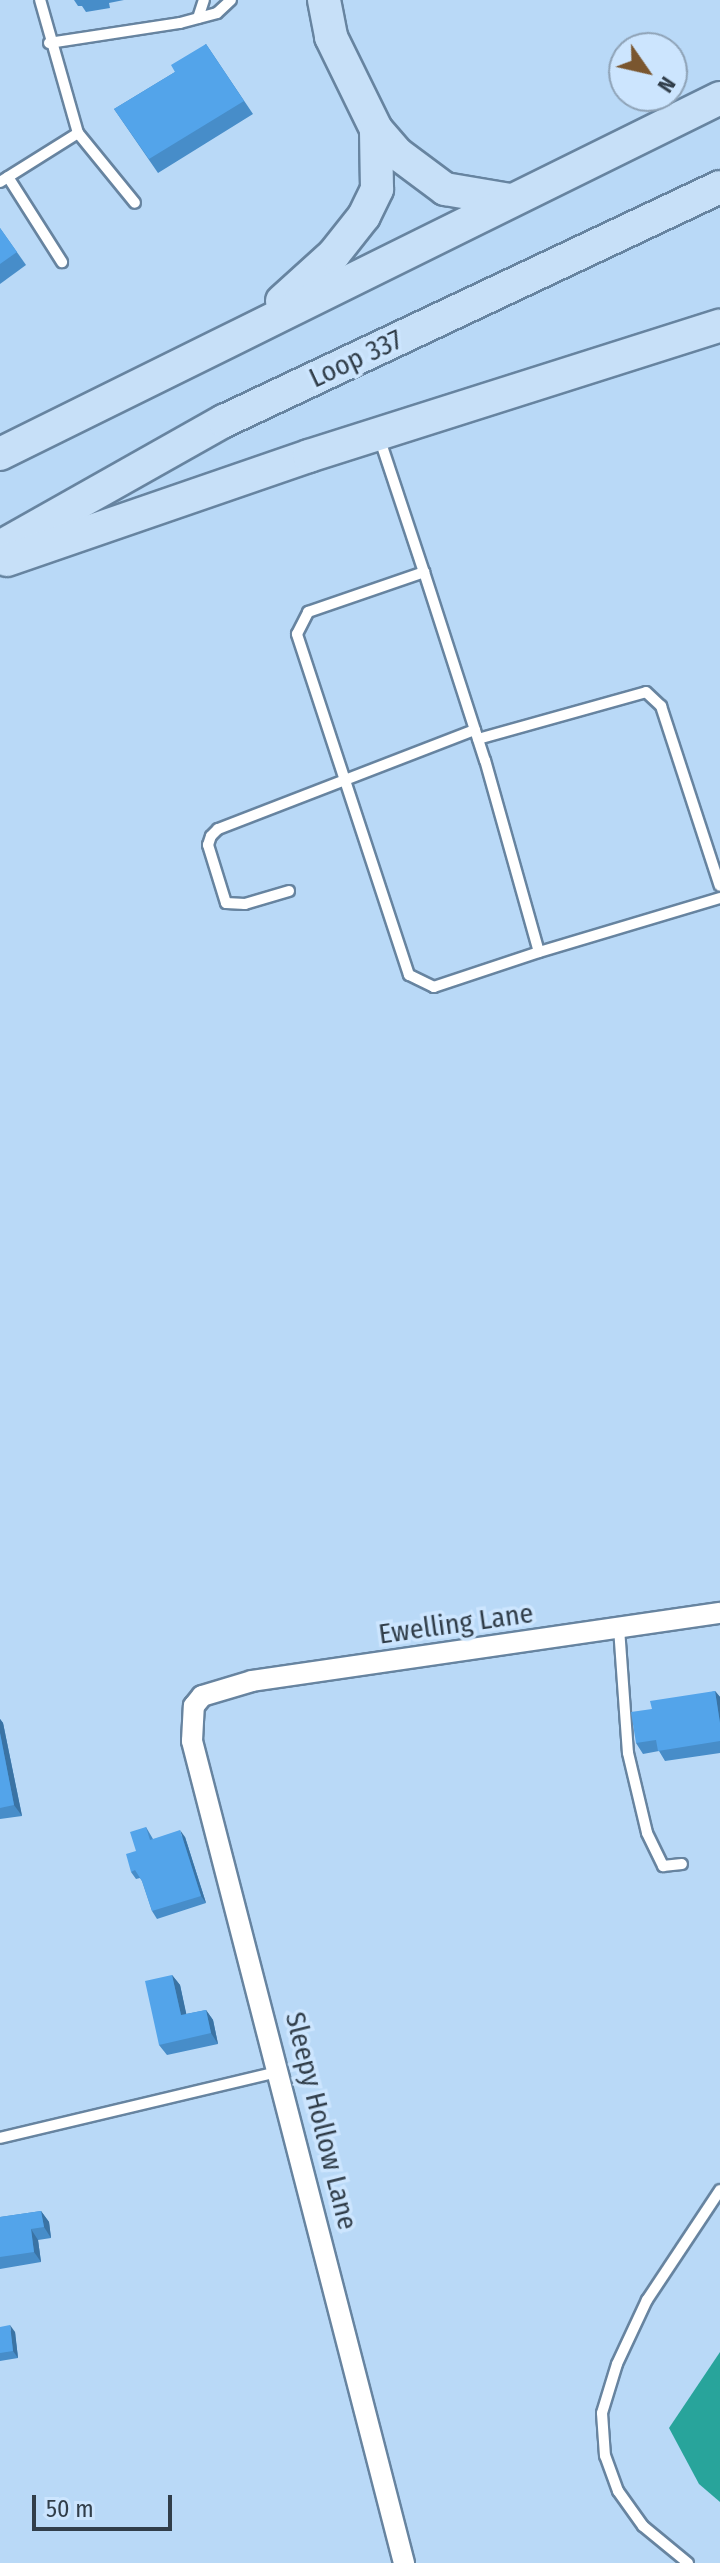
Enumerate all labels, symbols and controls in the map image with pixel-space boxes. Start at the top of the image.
north arrow [608,32,688,112]
text: N [652,72,682,98]
street label: Loop 337 [304,323,408,395]
street label: Ewelling Lane [376,1597,536,1651]
street label: Sleepy Hollow Lane [278,2009,364,2233]
scale bar [36,2479,176,2529]
text: 50 m [46,2495,94,2523]

